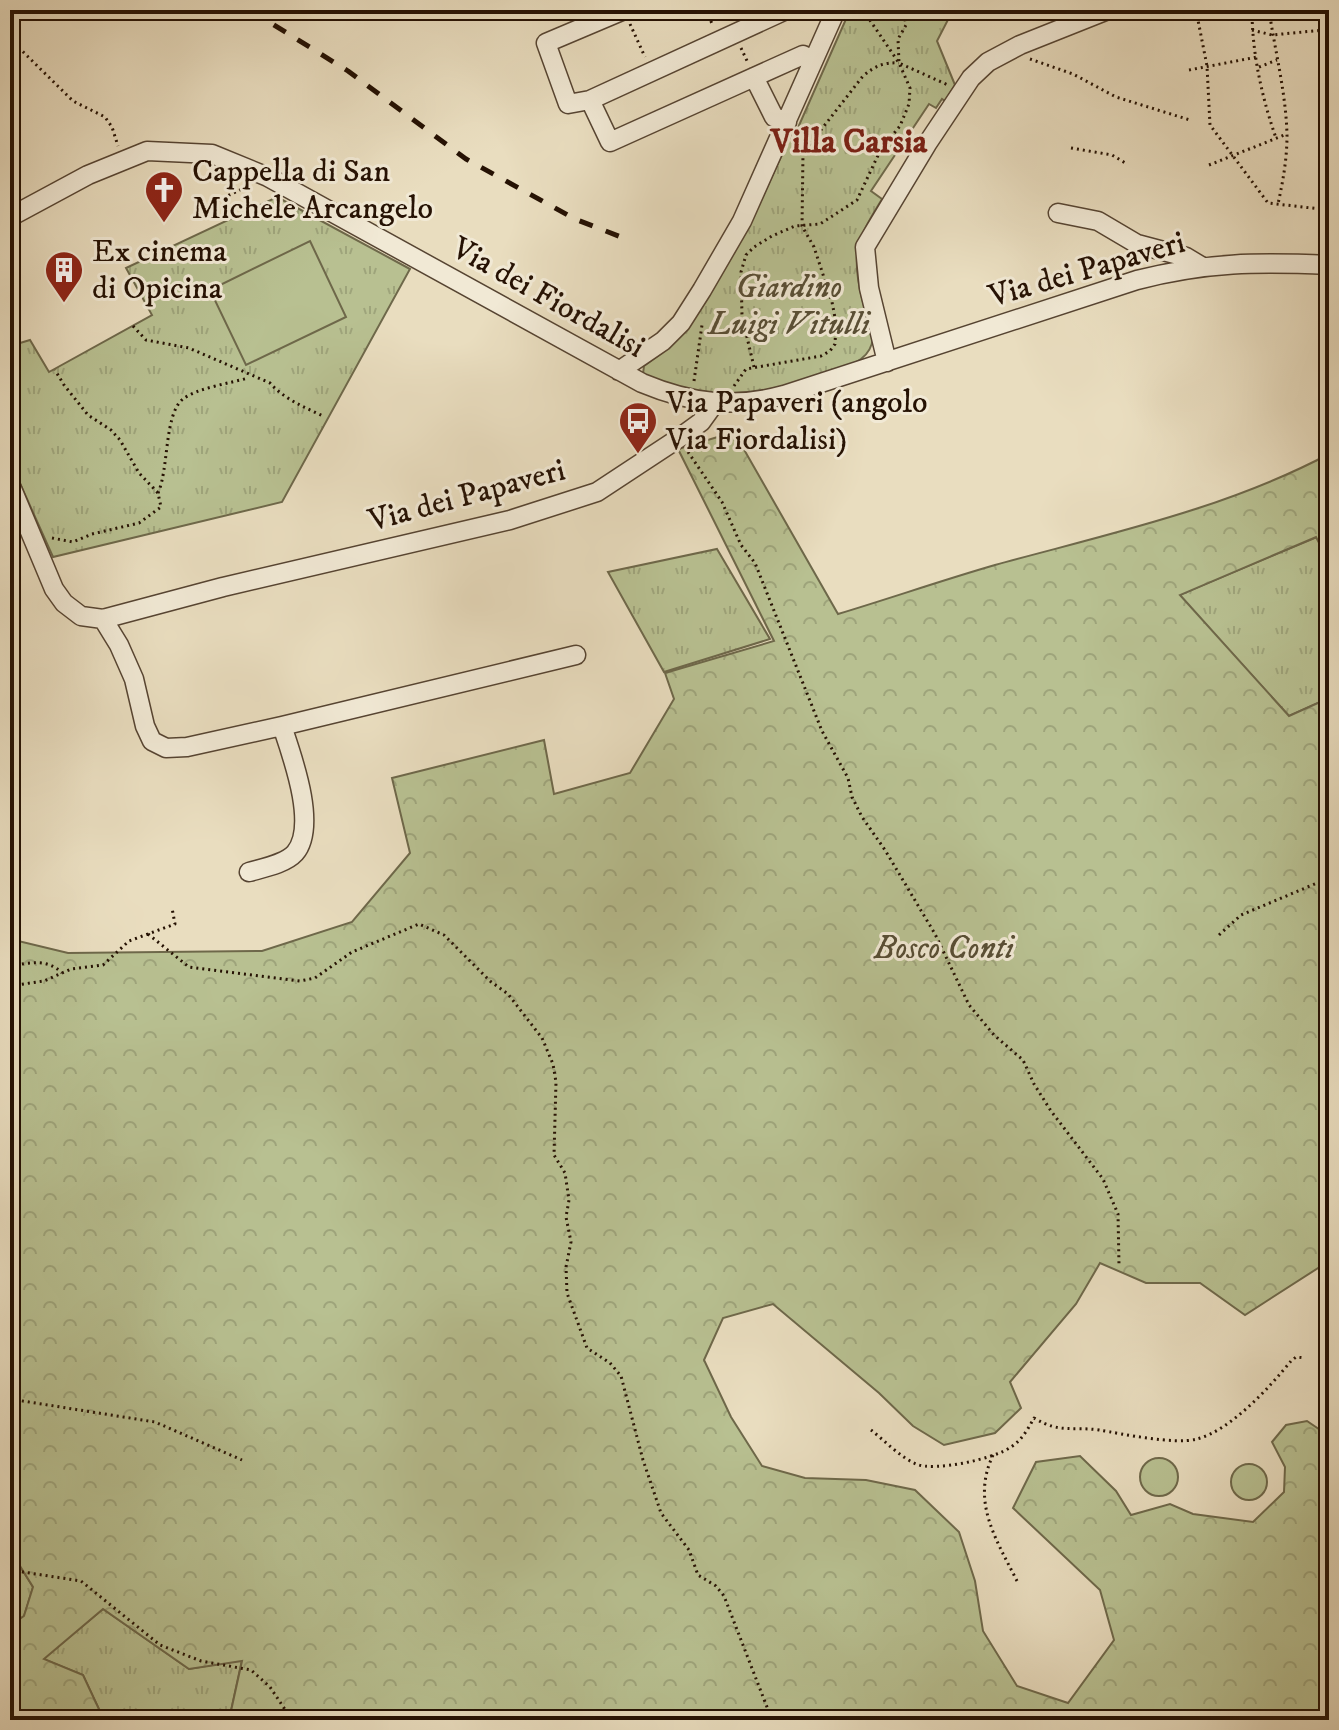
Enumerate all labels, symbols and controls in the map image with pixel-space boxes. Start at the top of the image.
district label: Villa Carsia [769,121,928,163]
place label: Cappella di San Michele Arcangelo [192,152,433,229]
church icon: Cappella di San Michele Arcangelo [143,169,185,224]
street label: Via dei Papaveri [983,223,1190,317]
street label: Via dei Fiordalisi [444,228,652,367]
place label: Ex cinema di Opicina [92,232,227,309]
building icon: Ex cinema di Opicina [43,249,85,304]
park label: Giardino Luigi Vitulli [706,268,871,345]
place label: Via Papaveri (angolo Via Fiordalisi) [665,383,928,460]
bus stop icon: Via Papaveri (angolo Via Fiordalisi) [617,400,659,455]
street label: Via dei Papaveri [363,451,570,542]
park label: Bosco Conti [873,929,1015,969]

